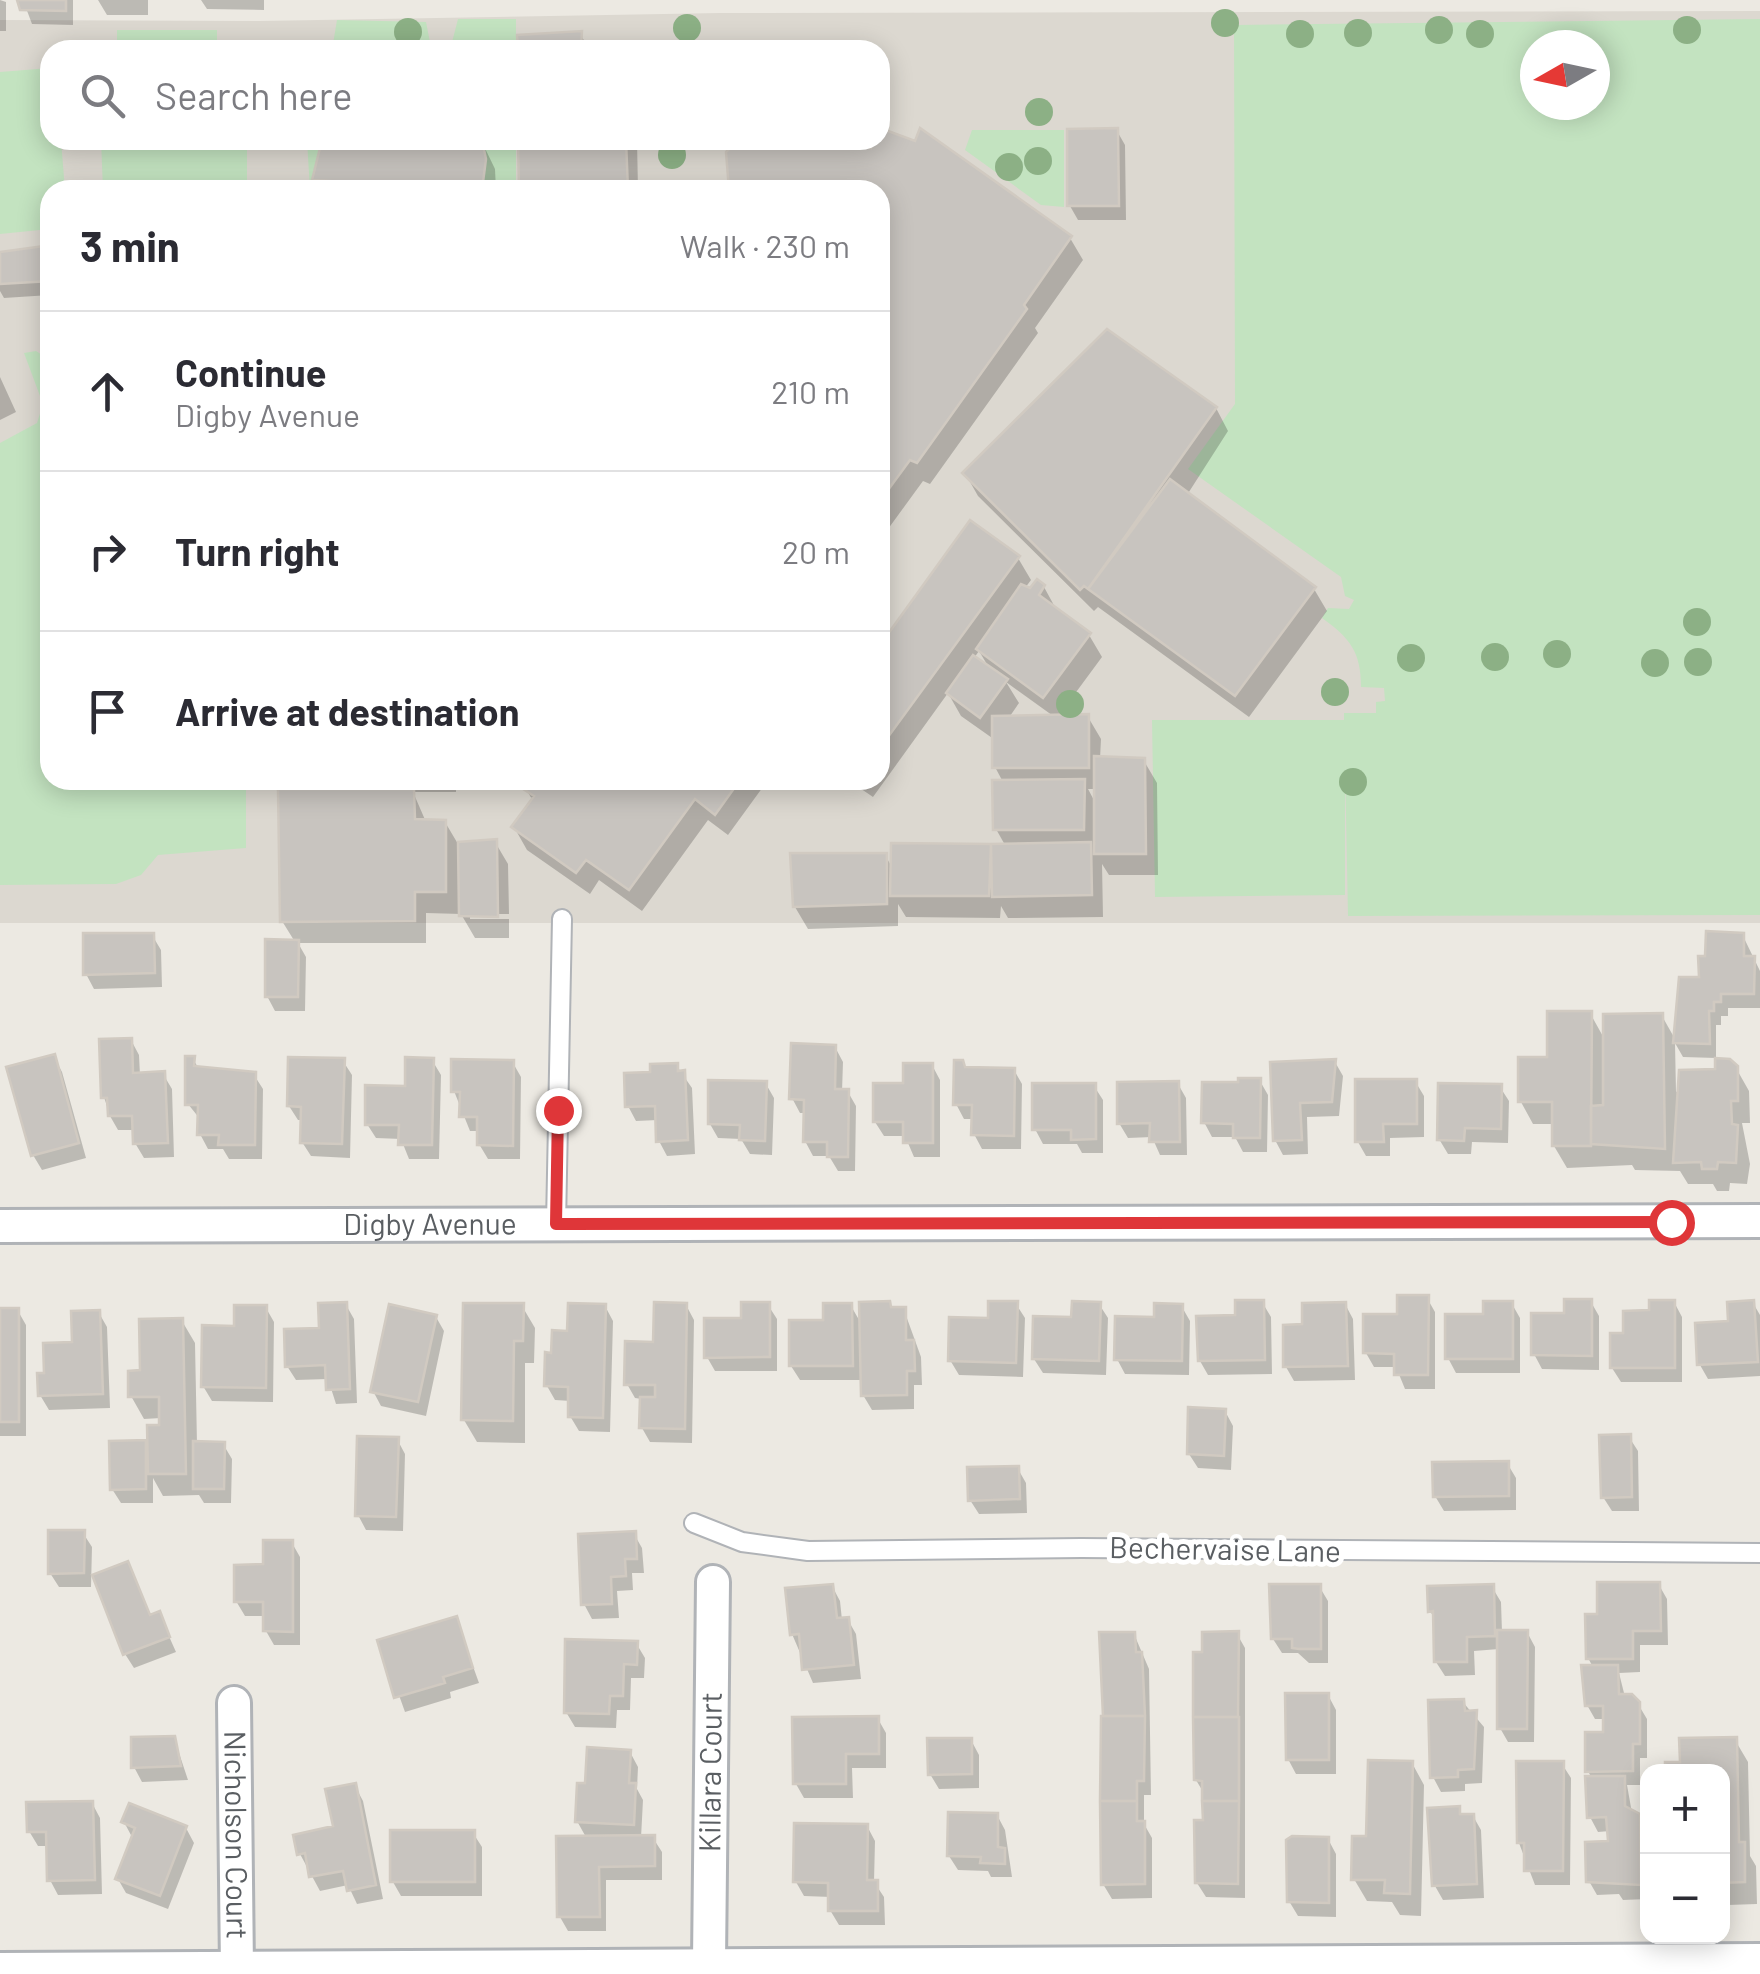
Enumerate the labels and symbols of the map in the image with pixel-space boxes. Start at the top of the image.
north arrow [1520,30,1610,120]
route end [536,1088,582,1134]
route start [1649,1200,1695,1246]
street label: Digby Avenue [343,1205,517,1241]
street label: Bechervaise Lane [1109,1528,1341,1568]
street label: Killara Court [690,1692,728,1852]
street label: Nicholson Court [218,1730,257,1939]

